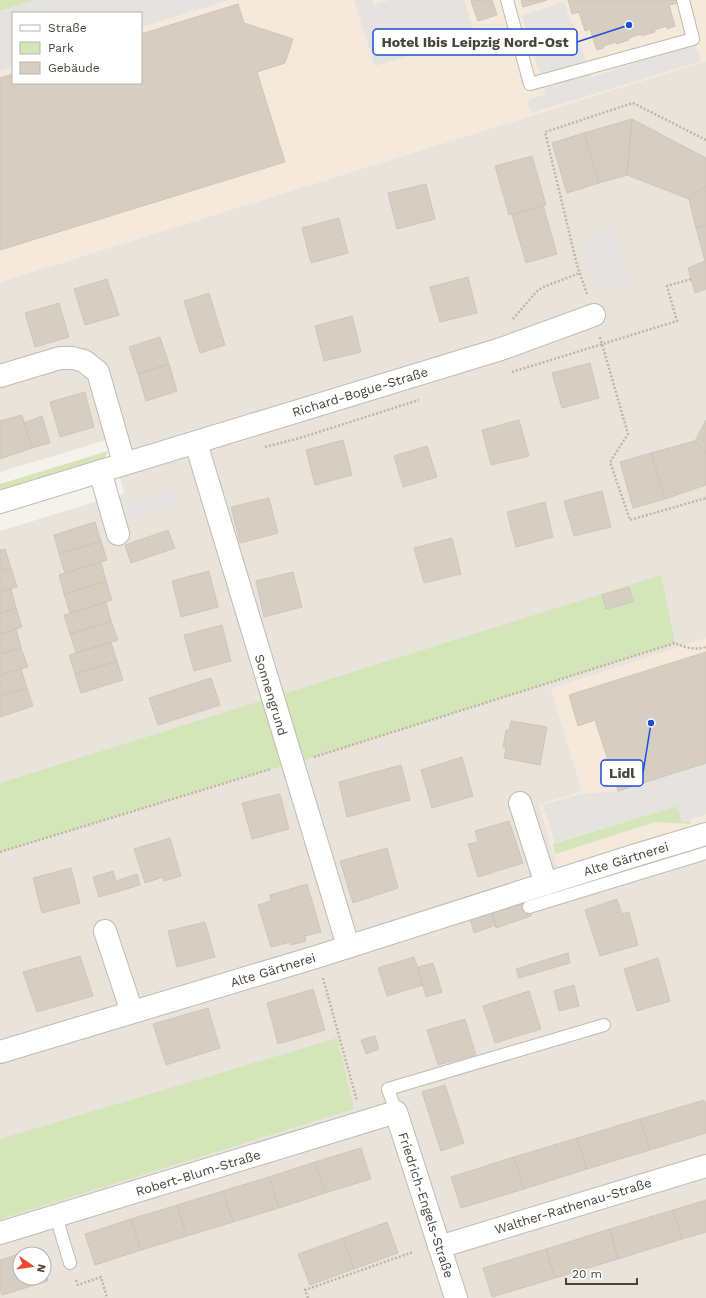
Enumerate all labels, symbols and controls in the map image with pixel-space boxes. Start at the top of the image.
legend [12,12,142,84]
text: Straße [48,21,87,35]
callout: Hotel Ibis Leipzig Nord-Ost [373,29,577,55]
text: Hotel Ibis Leipzig Nord-Ost [381,34,569,50]
text: Park [48,41,74,55]
text: Gebäude [48,61,100,75]
street label: Richard-Bogue-Straße [290,364,430,420]
street label: Sonnengrund [252,653,290,737]
callout: Lidl [601,760,643,786]
text: Lidl [609,765,635,781]
street label: Alte Gärtnerei [582,839,670,879]
street label: Alte Gärtnerei [229,950,317,990]
street label: Friedrich-Engels-Straße [395,1130,457,1280]
street label: Robert-Blum-Straße [134,1147,262,1199]
street label: Walther-Rathenau-Straße [493,1175,653,1237]
north arrow [12,1246,52,1286]
scale bar [566,1260,637,1286]
text: N [34,1263,49,1274]
text: 20 m [572,1267,602,1281]

